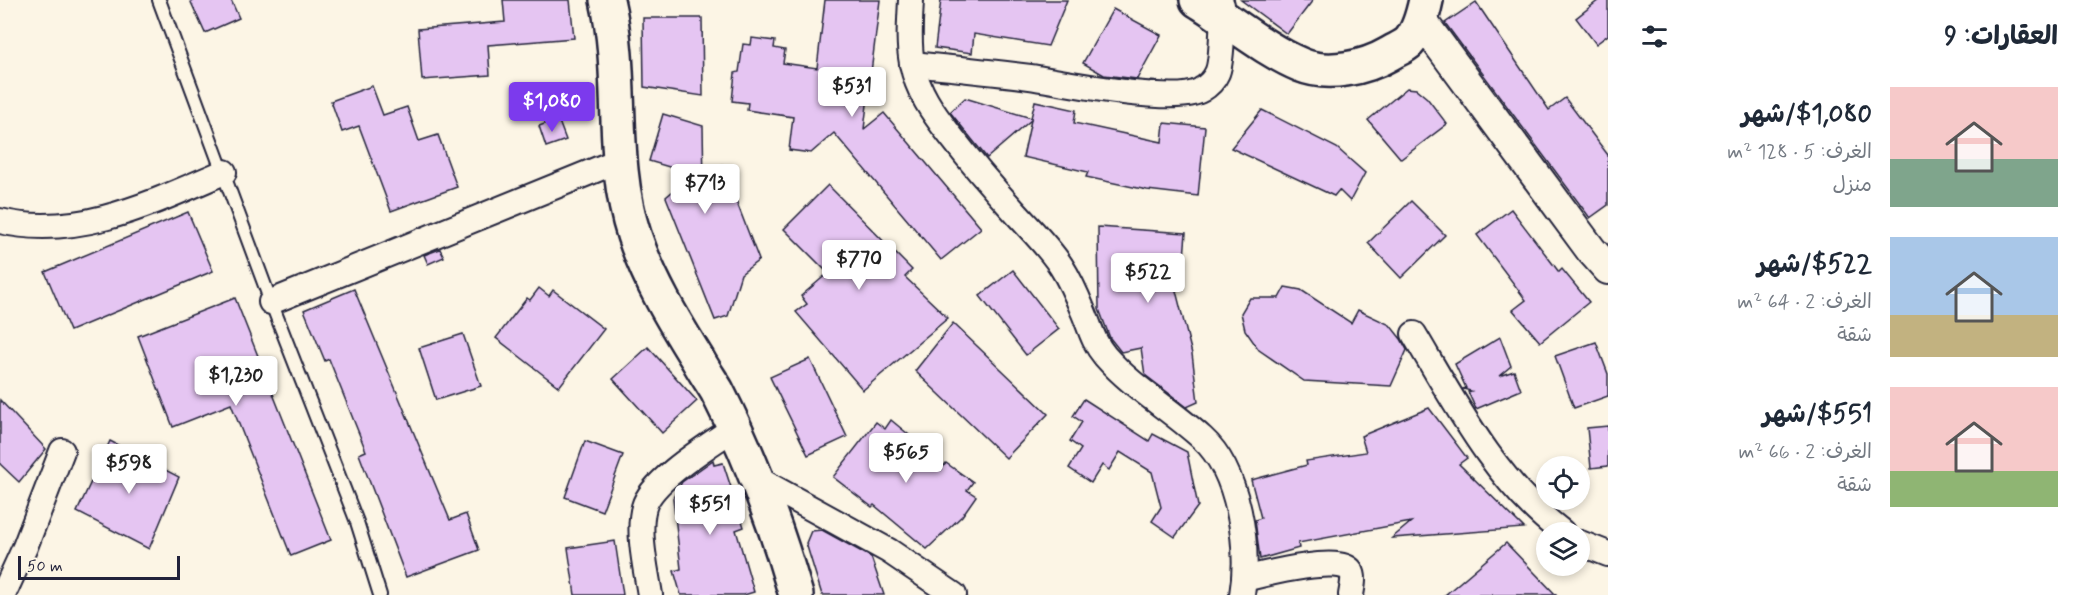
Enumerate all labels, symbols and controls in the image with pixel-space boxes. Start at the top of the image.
icon: filters [1638,20,1671,53]
text: العقارات: 9 [1944,20,2058,54]
pin: $531 [816,67,888,118]
text: $531 [832,73,872,100]
pin: $1,080 [503,82,601,133]
text: $1,080 [523,88,581,115]
text: $1,080/شهر [1741,98,1872,132]
icon: home [1938,111,2010,183]
text: الغرف: 5 · 128 m² [1727,139,1872,166]
pin: $713 [669,164,741,215]
text: $713 [685,170,725,197]
text: منزل [1833,172,1872,199]
pin: $770 [823,240,895,291]
text: $770 [836,246,882,273]
text: $522/شهر [1757,248,1872,282]
pin: $522 [1112,253,1184,304]
text: $522 [1125,259,1171,286]
icon: home [1938,261,2010,333]
text: الغرف: 2 · 64 m² [1737,289,1872,316]
text: شقة [1837,322,1872,349]
pin: $1,230 [187,356,285,407]
text: $1,230 [209,362,263,389]
text: $551/شهر [1763,398,1872,432]
icon: home [1938,411,2010,483]
pin: $565 [870,433,942,484]
text: $565 [883,439,929,466]
text: الغرف: 2 · 66 m² [1738,439,1872,466]
pin: $598 [93,444,165,495]
text: $598 [106,450,152,477]
map controls [1536,456,1590,576]
button: locate [1536,456,1590,510]
text: شقة [1837,472,1872,499]
pin: $551 [674,485,746,536]
text: $551 [689,491,731,518]
button: layers [1536,522,1590,576]
scale bar [18,553,180,580]
text: 50 m [27,556,63,577]

